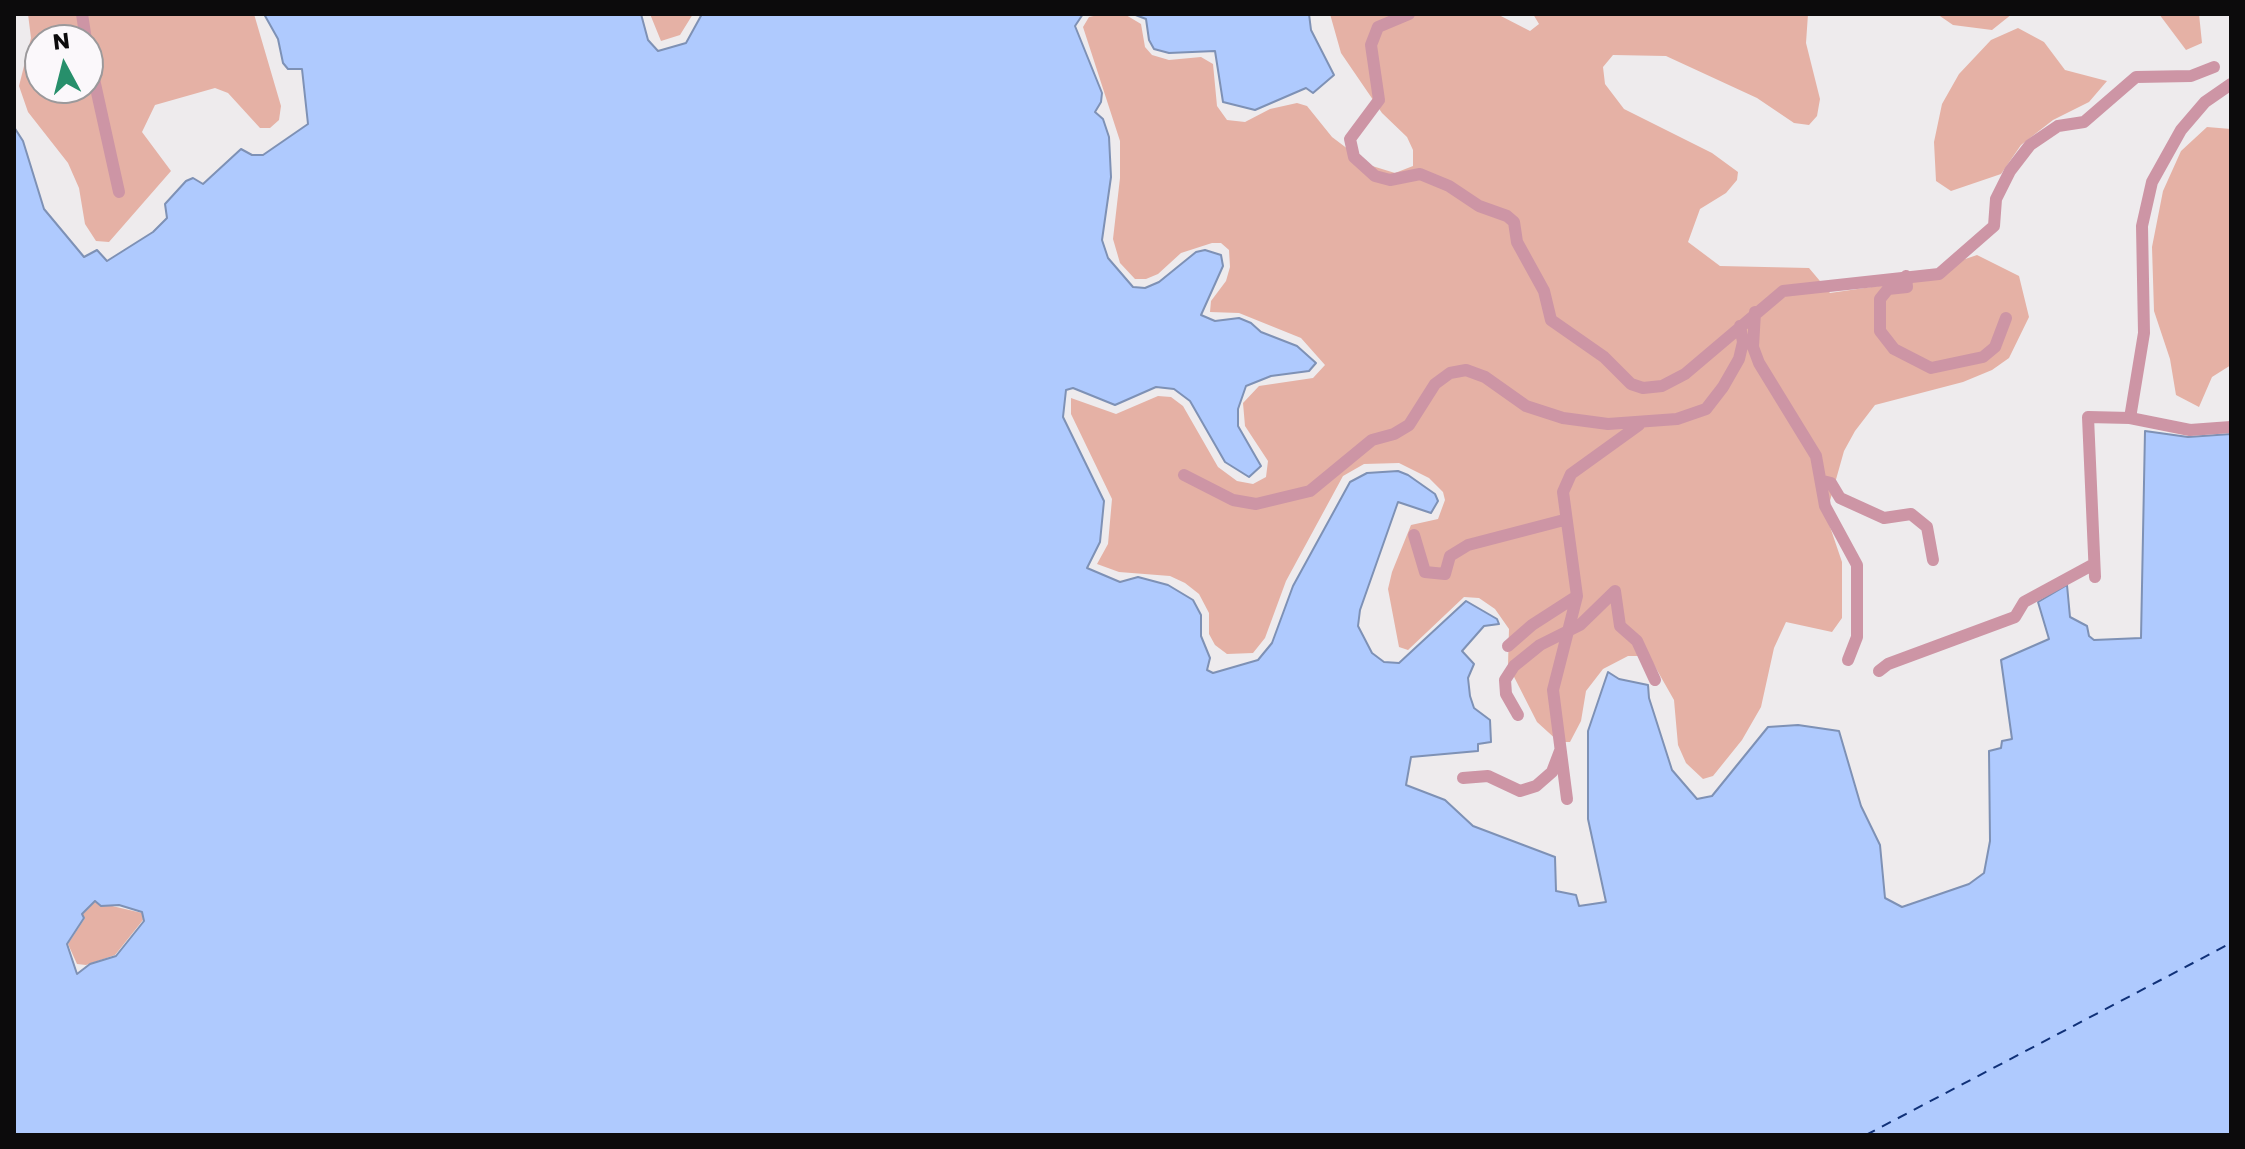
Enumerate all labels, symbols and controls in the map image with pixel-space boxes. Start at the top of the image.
north arrow [24,24,104,104]
text: N [51,25,71,58]

